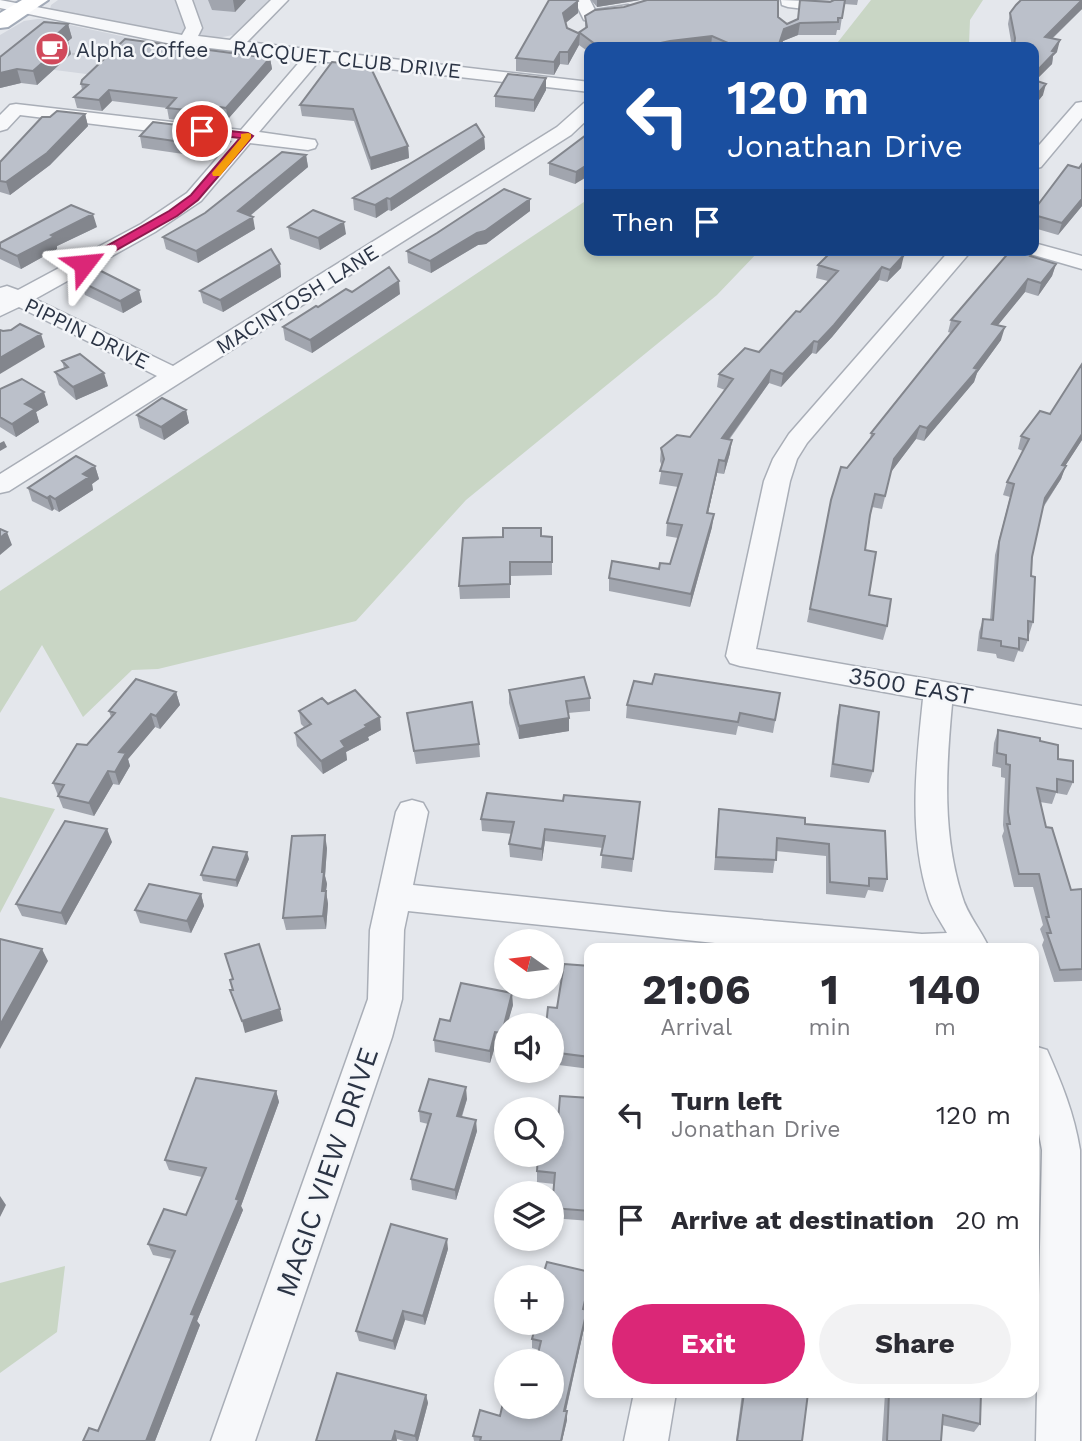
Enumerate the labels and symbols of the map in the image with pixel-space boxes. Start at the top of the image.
cafe icon: Alpha Coffee [33,30,71,68]
street label: RACQUET CLUB DRIVE [231,35,463,83]
place label: Alpha Coffee [76,37,208,62]
pin [172,101,232,161]
position arrow [47,227,121,301]
street label: MACINTOSH LANE [211,239,383,359]
street label: PIPPIN DRIVE [21,292,153,374]
street label: 3500 EAST [846,661,976,711]
north arrow [494,929,564,999]
street label: MAGIC VIEW DRIVE [269,1043,385,1301]

